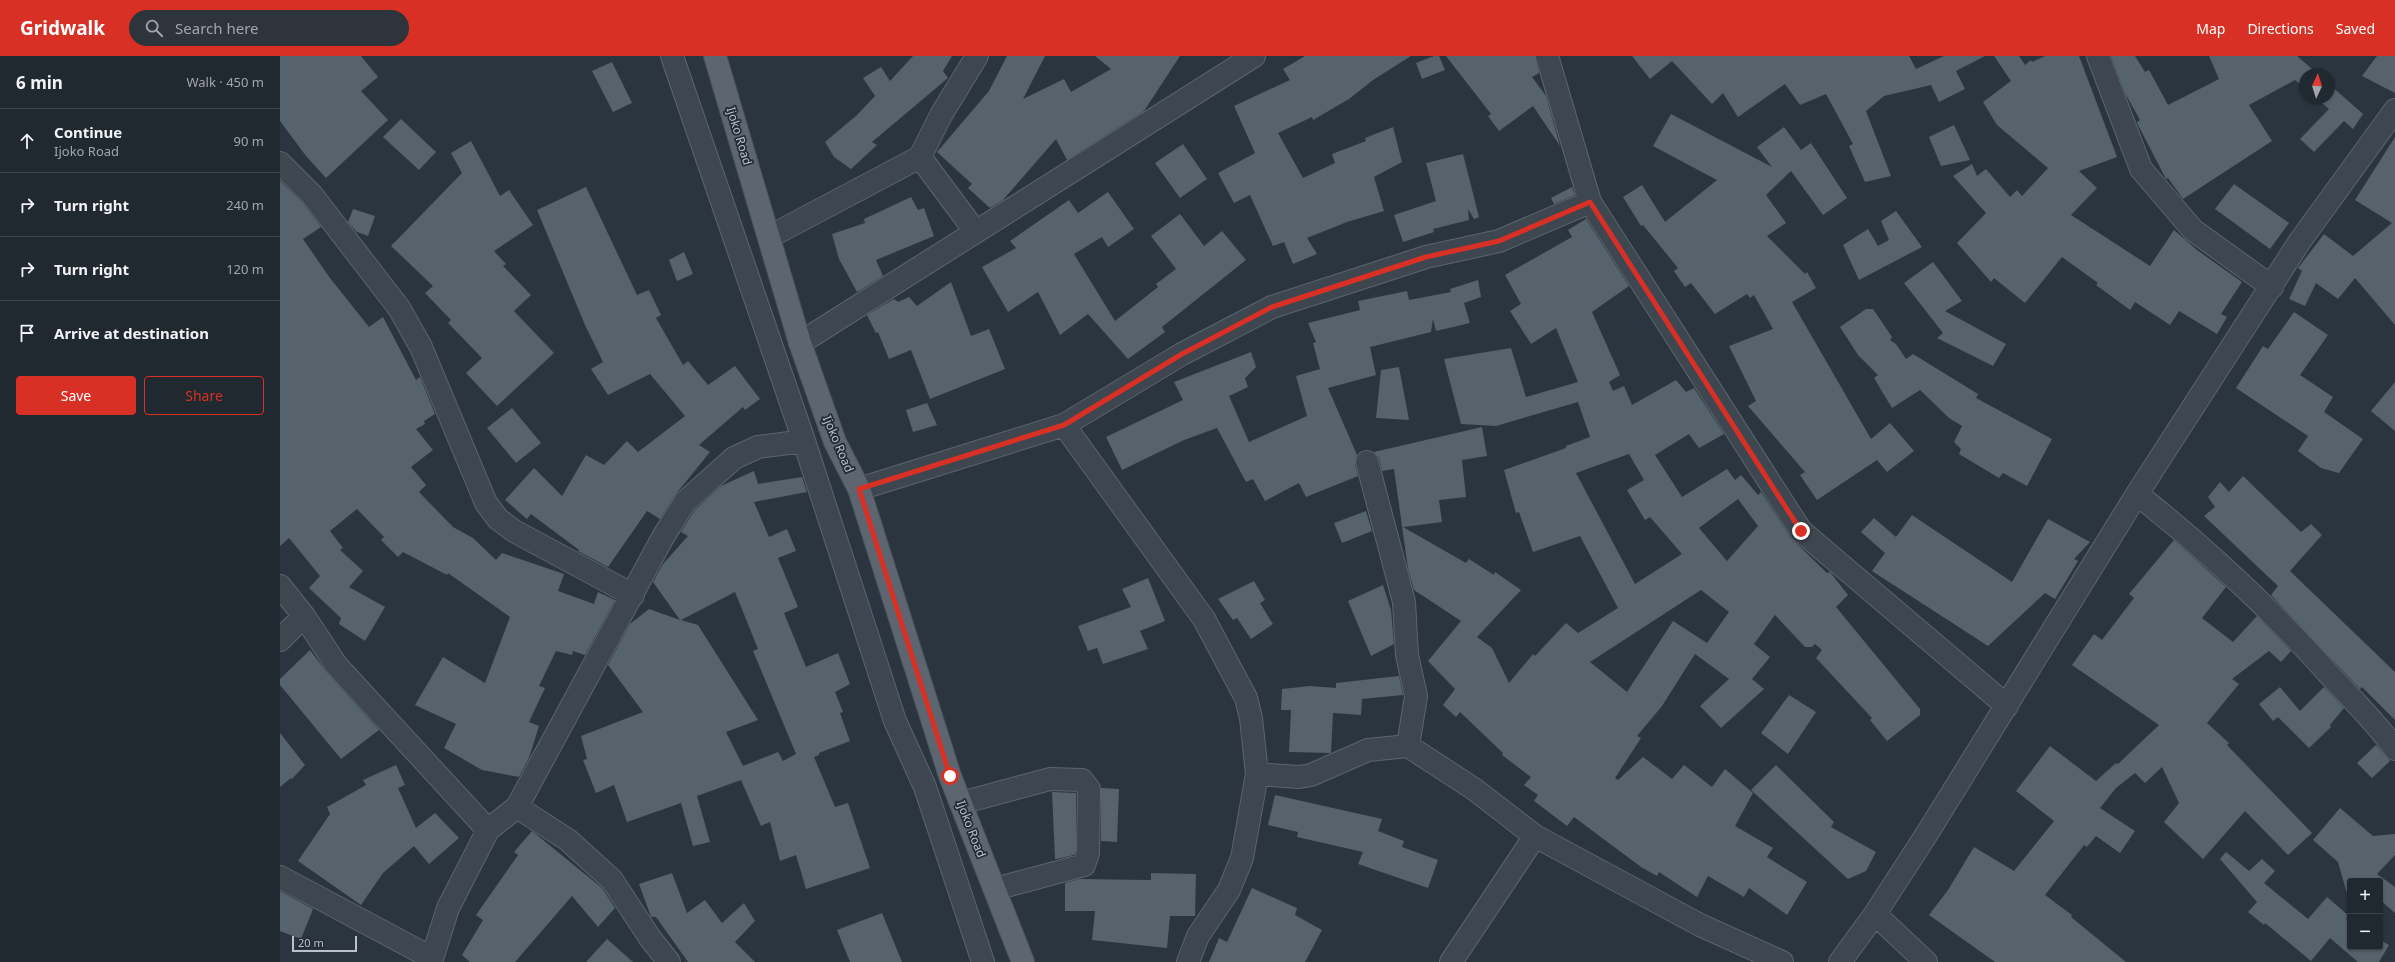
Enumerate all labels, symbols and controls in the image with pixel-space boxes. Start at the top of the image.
search box [129,10,409,46]
text: Gridwalk [20,15,105,41]
icon: search [143,17,165,39]
text: Search here [175,18,259,38]
text: Map [2196,19,2225,38]
text: Directions [2247,19,2314,38]
text: Saved [2336,19,2375,38]
north arrow [2299,68,2335,104]
text: 6 min [16,71,63,94]
text: Walk · 450 m [186,73,264,91]
street label: Ijoko Road [723,105,756,167]
text: Continue [54,122,122,142]
icon: ahead [16,130,38,152]
text: 90 m [234,132,264,150]
text: Ijoko Road [54,142,119,160]
icon: right [16,194,38,216]
text: Turn right [54,195,129,215]
text: 240 m [226,196,264,214]
icon: right [16,258,38,280]
text: Turn right [54,259,129,279]
text: 120 m [226,260,264,278]
icon: arrive [16,322,38,344]
text: Arrive at destination [54,323,209,343]
button: Save [16,376,136,415]
button: Share [144,376,264,415]
street label: Ijoko Road [819,413,858,475]
route end [1792,522,1810,540]
route start [941,767,959,785]
street label: Ijoko Road [953,798,990,860]
map controls [2347,878,2383,950]
button: + [2347,878,2383,914]
button: − [2347,914,2383,950]
scale bar [292,934,357,953]
text: 20 m [298,935,324,950]

